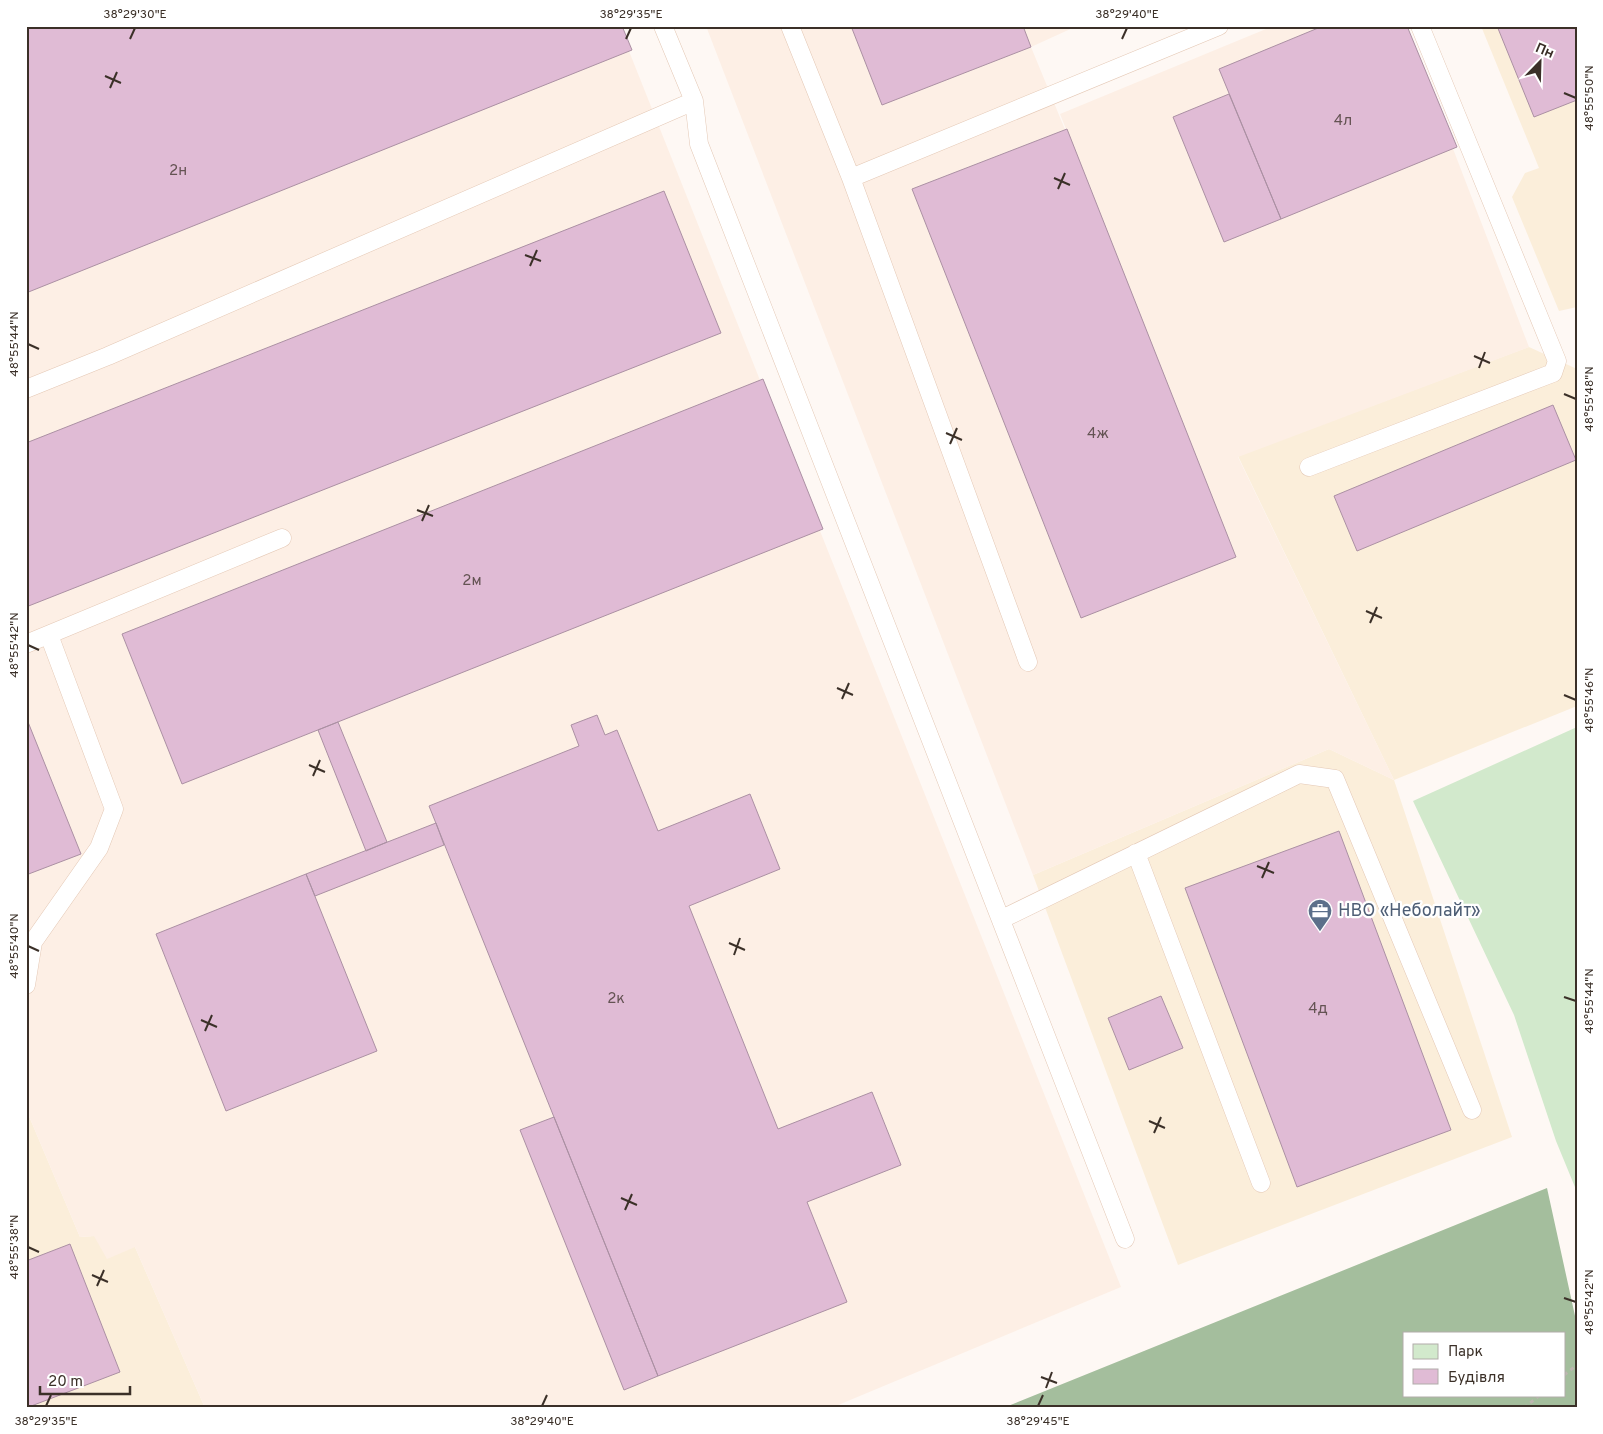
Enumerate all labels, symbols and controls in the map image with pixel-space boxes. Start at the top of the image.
text: 38°29'30"E [103,7,167,23]
text: 38°29'35"E [599,7,663,23]
text: 38°29'40"E [1095,7,1159,23]
north arrow [1516,38,1566,88]
text: Пн [1532,40,1557,63]
text: 48°55'50"N [1582,65,1598,131]
house number: 4л [1334,112,1352,131]
house number: 2н [169,162,187,181]
text: 48°55'44"N [7,311,23,377]
text: 48°55'48"N [1582,366,1598,432]
house number: 4ж [1087,425,1109,444]
house number: 2м [462,572,482,591]
text: 48°55'42"N [7,612,23,678]
text: 48°55'46"N [1582,667,1598,733]
office icon: НВО «Неболайт» [1307,898,1333,932]
place label: НВО «Неболайт» [1338,900,1481,923]
text: 48°55'40"N [7,913,23,979]
text: 48°55'44"N [1582,968,1598,1034]
house number: 2к [607,990,625,1009]
house number: 4д [1308,1000,1328,1019]
text: 48°55'38"N [7,1214,23,1280]
text: 48°55'42"N [1582,1269,1598,1335]
legend [1403,1332,1566,1396]
text: Парк [1448,1343,1483,1362]
scale bar [40,1364,130,1396]
text: Будівля [1448,1369,1505,1388]
text: 20 m [48,1373,83,1392]
text: 38°29'35"E [14,1414,78,1430]
text: 38°29'40"E [510,1414,574,1430]
text: 38°29'45"E [1006,1414,1070,1430]

